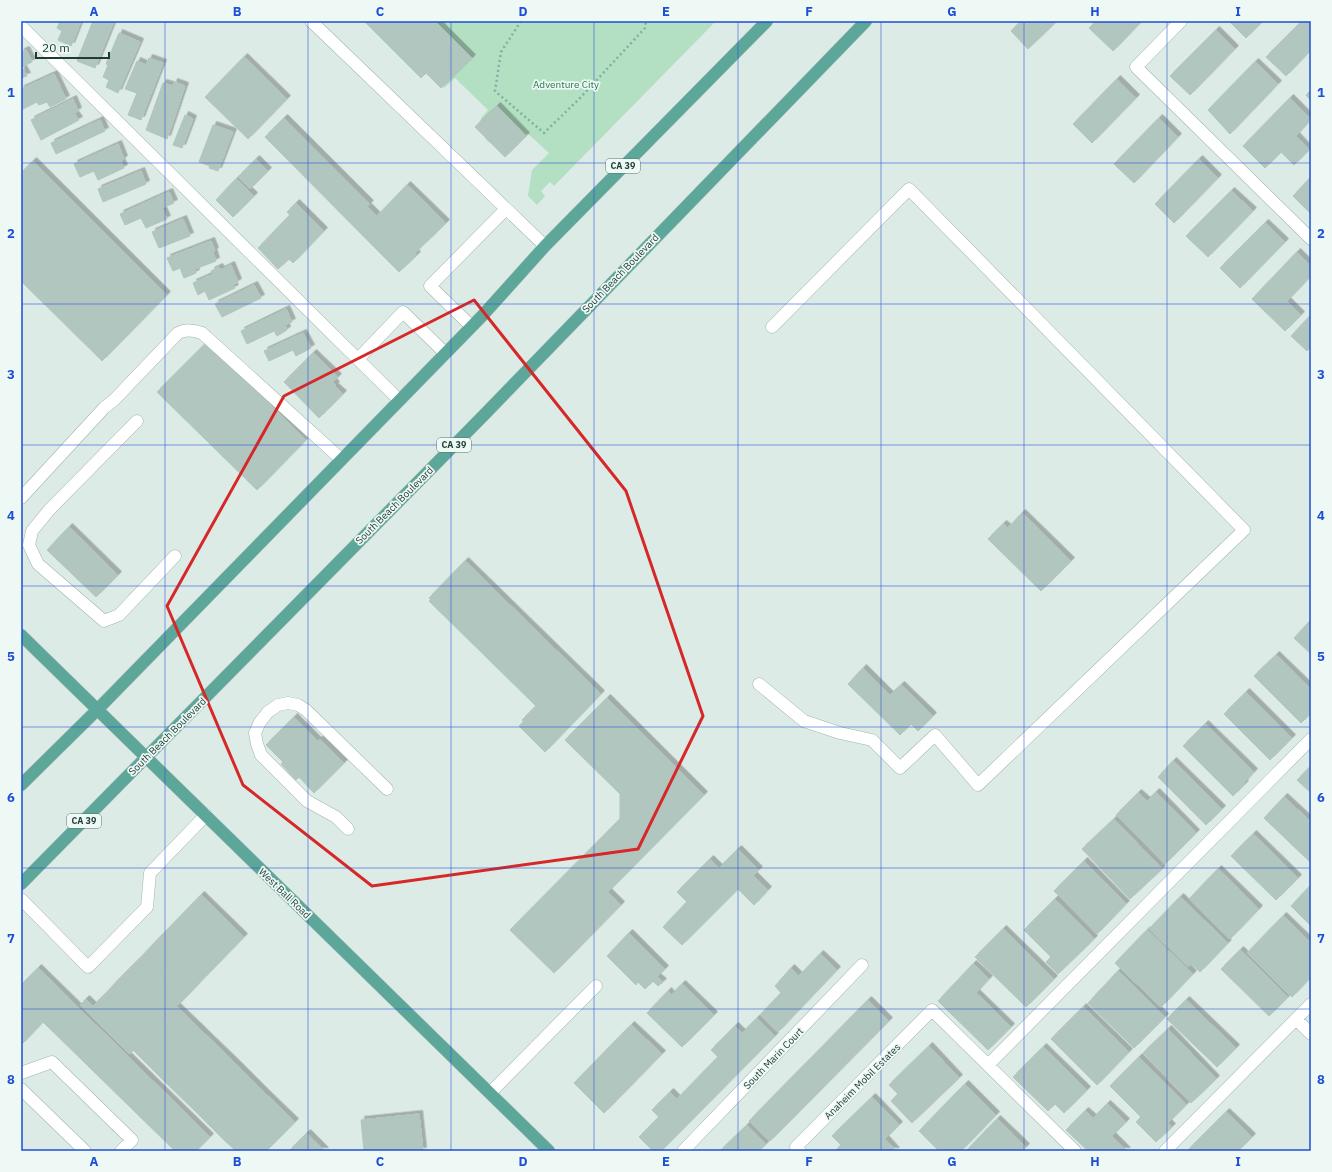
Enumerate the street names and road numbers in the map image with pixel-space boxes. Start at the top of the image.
road number: CA 39 [606,159,640,173]
street label: South Beach Boulevard [579,231,661,315]
road number: CA 39 [437,438,471,452]
street label: South Beach Boulevard [353,464,436,547]
street label: South Beach Boulevard [126,695,209,778]
road number: CA 39 [67,814,101,828]
street label: West Ball Road [256,865,313,921]
street label: South Marin Court [741,1024,807,1092]
street label: Anaheim Mobil Estates [821,1040,903,1122]

